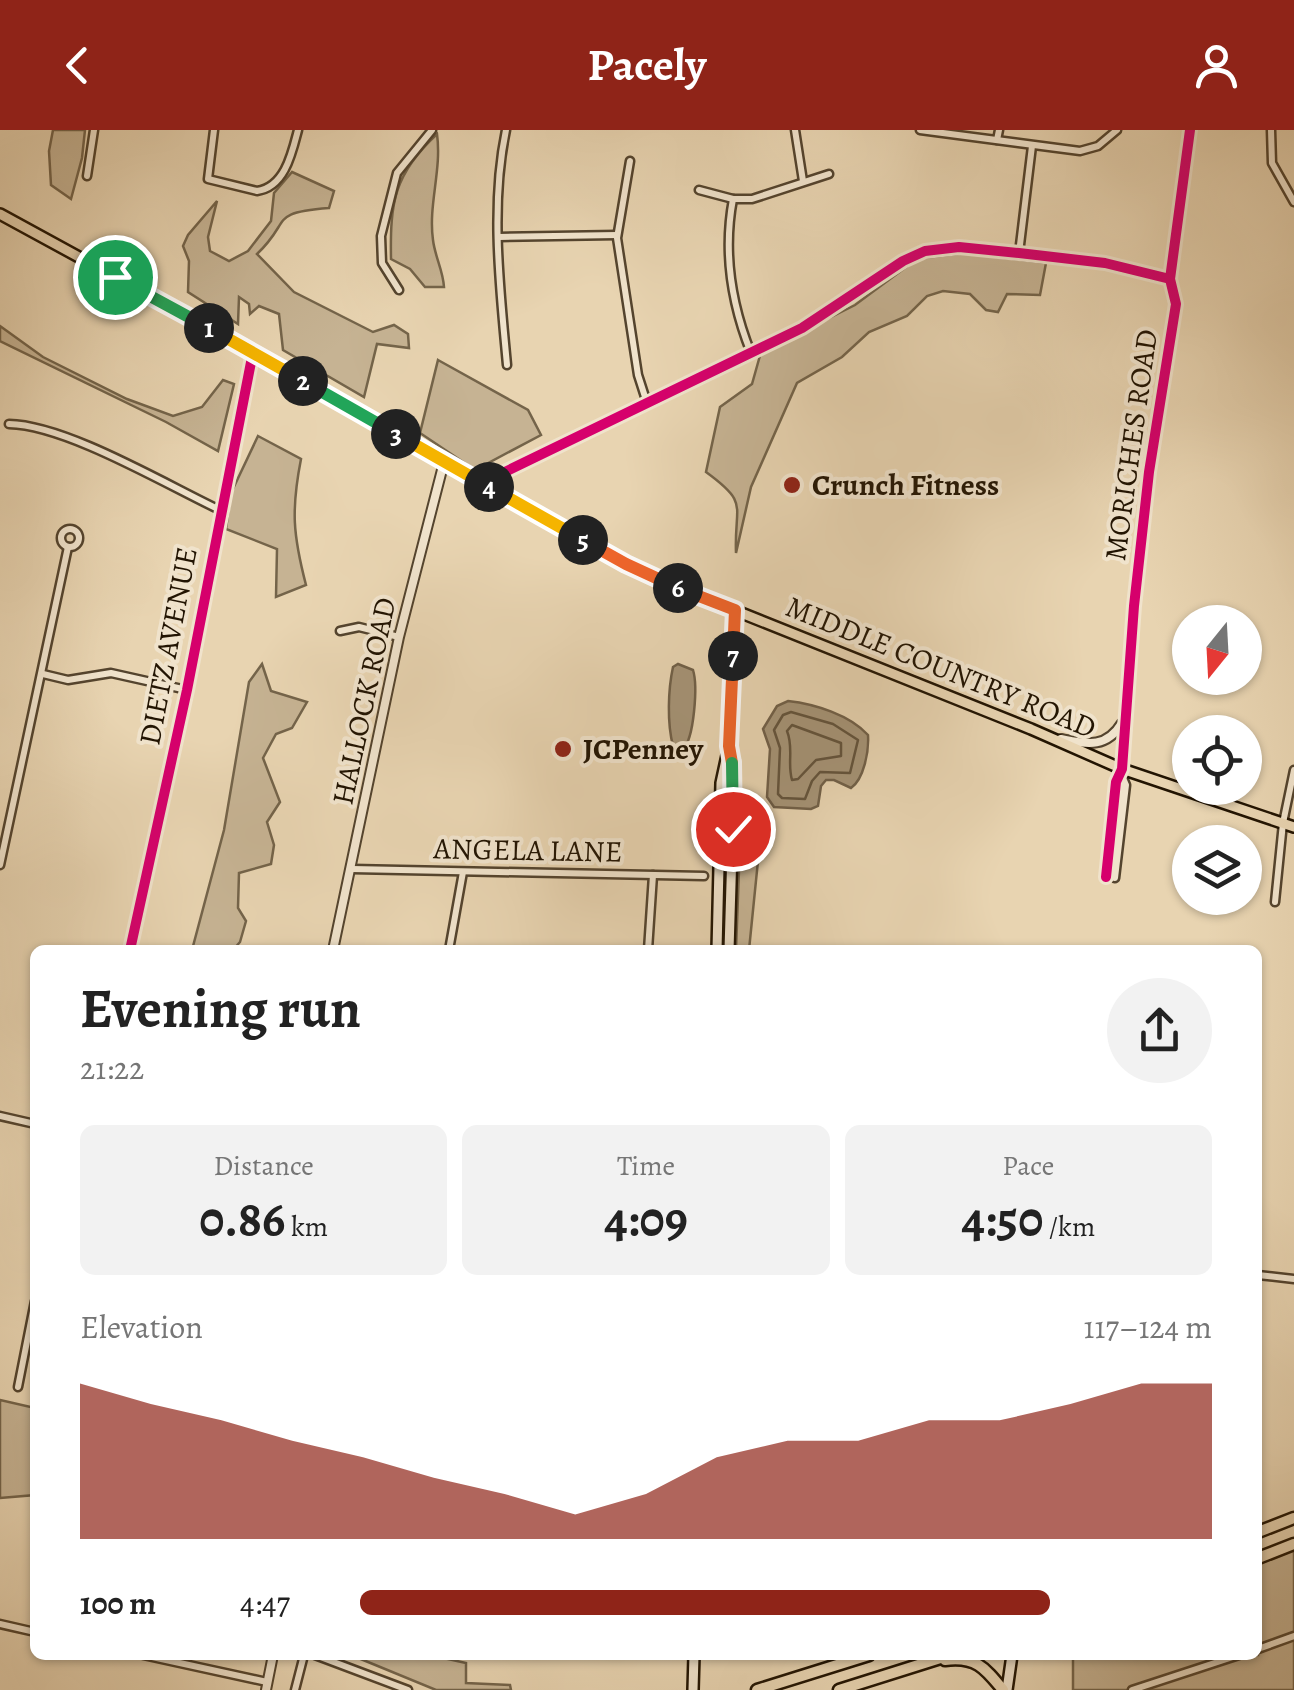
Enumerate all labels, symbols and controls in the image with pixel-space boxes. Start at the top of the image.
text: Pacely [588,34,706,96]
icon: back [50,38,105,93]
icon: person [1189,38,1244,93]
pin [73,235,158,320]
icon: arrive [88,250,143,305]
pin: 1 [184,303,234,353]
text: 1 [204,309,214,347]
street label: MORICHES ROAD [1095,327,1167,563]
pin: 2 [278,356,328,406]
text: 2 [296,362,310,400]
pin: 3 [371,409,421,459]
text: 3 [390,415,402,453]
pin: 4 [464,462,514,512]
place label: Crunch Fitness [812,465,999,505]
text: 4 [482,468,496,506]
marker: Crunch Fitness [781,474,803,496]
pin: 5 [558,515,608,565]
text: 5 [577,521,589,559]
street label: DIETZ AVENUE [129,544,207,748]
pin: 6 [653,563,703,613]
text: 6 [671,569,685,607]
street label: MIDDLE COUNTRY ROAD [780,586,1102,748]
street label: HALLOCK ROAD [322,594,406,808]
north arrow [1172,605,1262,695]
map controls [1172,605,1262,915]
pin: 7 [708,631,758,681]
text: 7 [727,637,739,675]
button: locate [1172,715,1262,805]
place label: JCPenney [583,729,704,769]
marker: JCPenney [552,738,574,760]
pin [691,787,776,872]
icon: check [706,802,761,857]
button: layers [1172,825,1262,915]
street label: ANGELA LANE [432,828,623,872]
text: Evening run [80,971,361,1046]
button: share [1107,978,1212,1083]
text: 21:22 [80,1046,144,1090]
text: Distance [213,1147,314,1185]
text: Time [617,1147,675,1185]
text: Pace [1002,1147,1054,1185]
text: 0.86 [199,1185,285,1253]
text: 4:09 [604,1185,688,1253]
text: 4:50 [961,1185,1043,1253]
text: km [285,1208,328,1246]
text: /km [1043,1208,1095,1246]
text: Elevation [80,1305,203,1349]
text: 117–124 m [1084,1305,1212,1349]
text: 100 m [80,1581,156,1625]
text: 4:47 [240,1581,290,1625]

